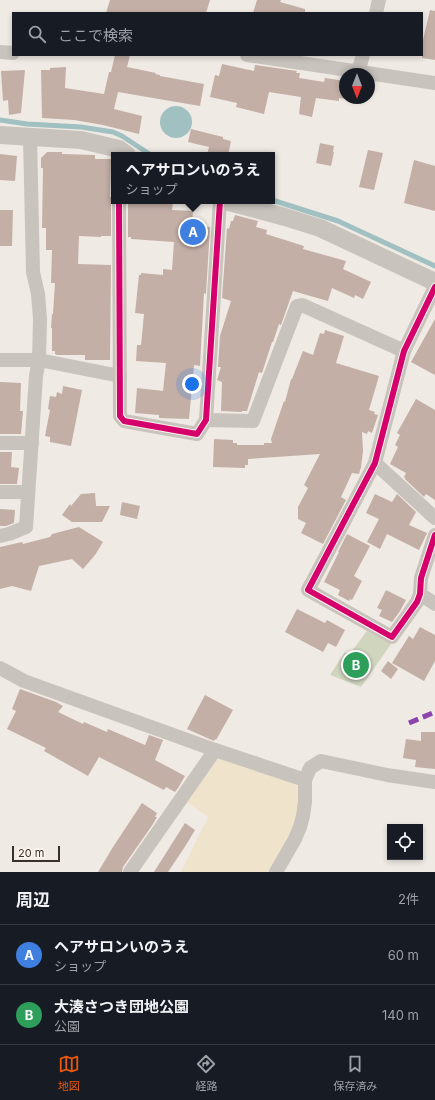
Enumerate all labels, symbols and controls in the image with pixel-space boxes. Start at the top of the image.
search box [12,12,423,56]
icon: search [26,23,48,45]
text: ここで検索 [58,26,133,45]
north arrow [339,68,375,104]
popup [111,152,275,204]
text: ヘアサロンいのうえ [125,160,261,179]
text: ショップ [125,181,178,197]
pin: A [180,217,206,247]
your location [182,374,202,394]
pin: B [343,650,369,680]
map controls [387,824,423,860]
button: locate [387,824,423,860]
scale bar [12,844,60,863]
text: 20 m [18,846,44,860]
text: 周辺 [16,890,50,910]
text: 2件 [398,891,419,907]
text: ヘアサロンいのうえ [54,937,189,956]
text: A [24,947,34,963]
text: 60 m [388,947,419,963]
text: ショップ [54,958,106,974]
text: 大湊さつき団地公園 [54,997,189,1016]
text: B [25,1007,33,1023]
text: 140 m [382,1007,419,1023]
text: 公園 [54,1018,80,1034]
tab: 地図 [58,1053,80,1093]
tab: 経路 [195,1053,217,1093]
tab: 保存済み [333,1053,377,1093]

